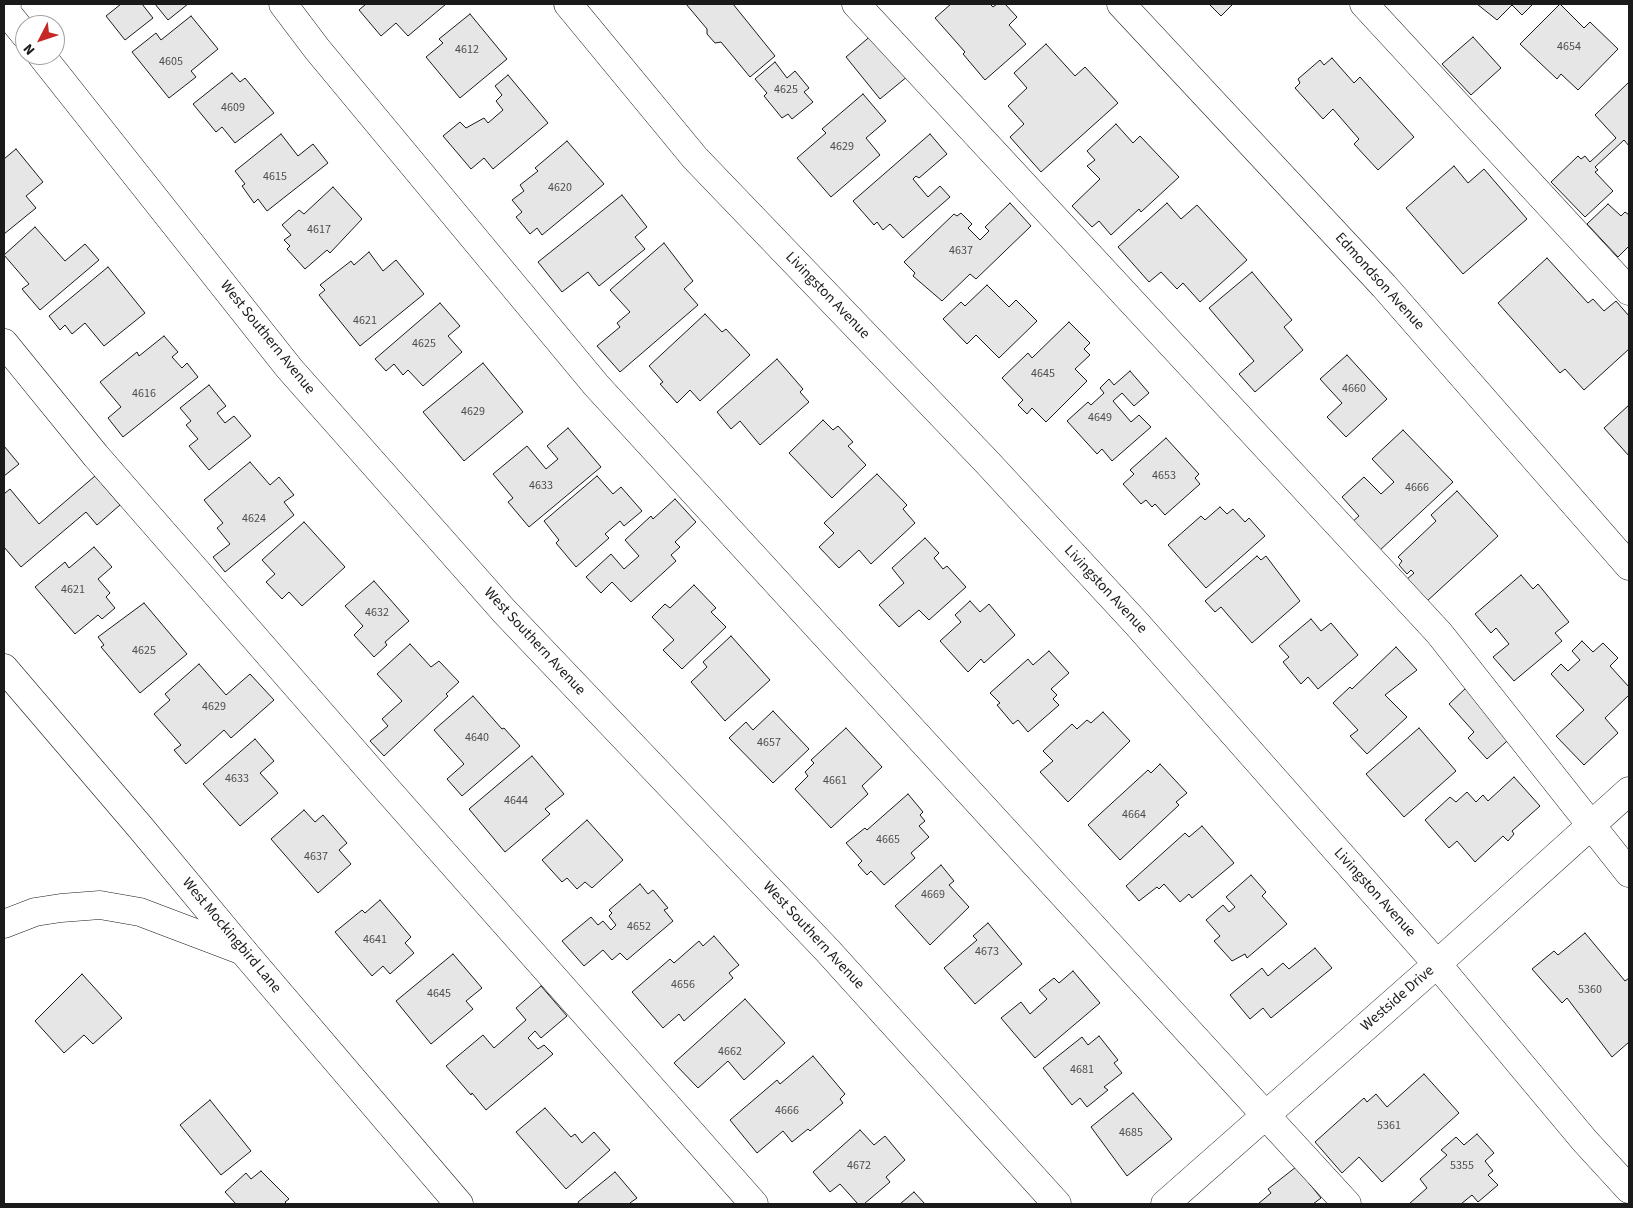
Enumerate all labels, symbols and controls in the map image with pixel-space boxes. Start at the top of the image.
north arrow [15,15,65,65]
text: N [19,39,40,59]
house number: 4654 [1557,40,1581,54]
house number: 4612 [455,43,479,57]
house number: 4605 [159,55,183,69]
house number: 4625 [774,83,798,97]
house number: 4609 [221,101,245,115]
house number: 4629 [830,140,854,154]
house number: 4615 [263,170,287,184]
house number: 4620 [548,181,572,195]
house number: 4617 [307,223,331,237]
street label: Edmondson Avenue [1330,230,1428,334]
house number: 4637 [949,244,973,258]
street label: Livingston Avenue [781,249,873,343]
street label: West Southern Avenue [216,278,318,398]
house number: 4621 [353,314,377,328]
house number: 4625 [412,337,436,351]
house number: 4645 [1031,367,1055,381]
house number: 4660 [1342,382,1366,396]
house number: 4616 [132,387,156,401]
house number: 4629 [461,405,485,419]
house number: 4649 [1088,411,1112,425]
house number: 4653 [1152,469,1176,483]
house number: 4633 [529,479,553,493]
house number: 4666 [1405,481,1429,495]
house number: 4624 [242,512,266,526]
street label: Livingston Avenue [1060,542,1150,638]
house number: 4621 [61,583,85,597]
street label: West Southern Avenue [479,584,589,700]
house number: 4632 [365,606,389,620]
house number: 4625 [132,644,156,658]
house number: 4629 [202,700,226,714]
house number: 4640 [465,731,489,745]
house number: 4657 [757,736,781,750]
house number: 4633 [225,772,249,786]
house number: 4661 [823,774,847,788]
house number: 4644 [504,794,528,808]
house number: 4664 [1122,808,1146,822]
house number: 4665 [876,833,900,847]
street label: Livingston Avenue [1329,845,1419,941]
house number: 4637 [304,850,328,864]
street label: West Mockingbird Lane [178,875,284,997]
street label: West Southern Avenue [758,878,868,994]
house number: 4669 [921,888,945,902]
house number: 4652 [627,920,651,934]
house number: 4641 [363,933,387,947]
house number: 4673 [975,945,999,959]
street label: Westside Drive [1358,962,1438,1036]
house number: 4656 [671,978,695,992]
house number: 5360 [1578,983,1602,997]
house number: 4645 [427,987,451,1001]
house number: 4662 [718,1045,742,1059]
house number: 4681 [1070,1063,1094,1077]
house number: 4666 [775,1104,799,1118]
house number: 5361 [1377,1119,1401,1133]
house number: 4685 [1119,1126,1143,1140]
house number: 4672 [847,1159,871,1173]
house number: 5355 [1450,1159,1474,1173]

